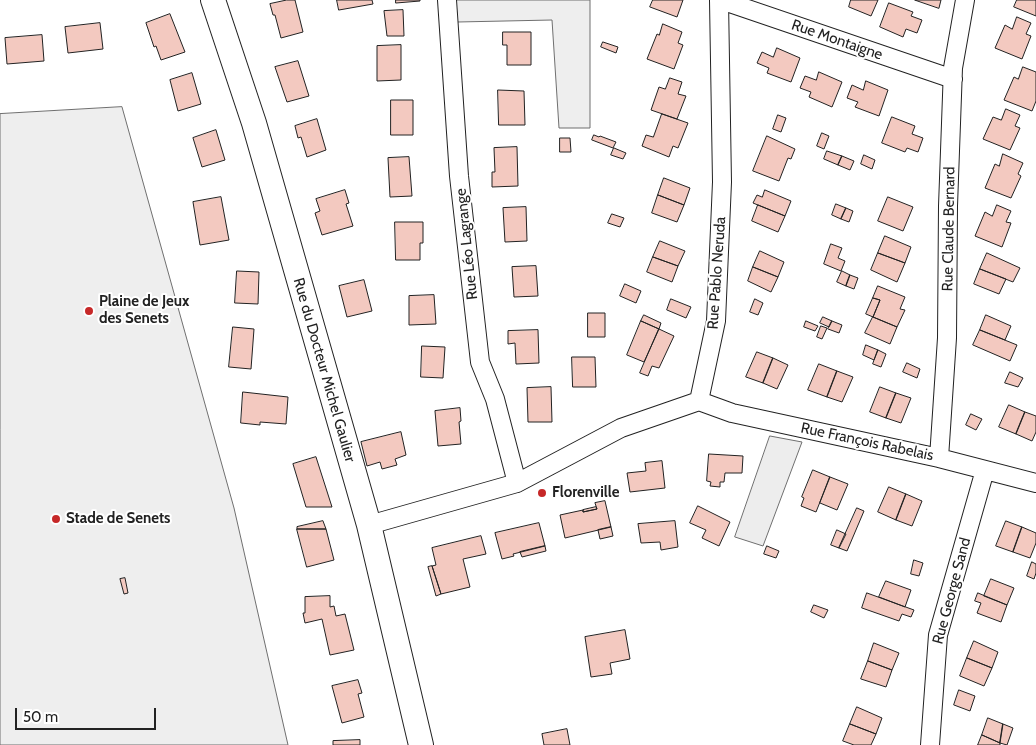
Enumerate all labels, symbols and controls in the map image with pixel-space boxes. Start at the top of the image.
street label: Rue Montaigne [789,16,885,64]
street label: Rue Claude Bernard [939,166,959,292]
street label: Rue Léo Lagrange [452,187,482,301]
street label: Rue Pablo Neruda [704,216,730,330]
street label: Rue du Docteur Michel Gaulier [289,276,359,464]
place label: Plaine de Jeux des Senets [99,293,189,328]
marker: Plaine de Jeux des Senets [83,305,95,317]
street label: Rue François Rabelais [799,419,935,465]
place label: Florenville [552,484,619,502]
marker: Florenville [536,487,548,499]
place label: Stade de Senets [66,510,170,528]
marker: Stade de Senets [50,513,62,525]
street label: Rue George Sand [929,536,975,646]
scale bar [18,698,159,730]
text: 50 m [23,708,58,726]

